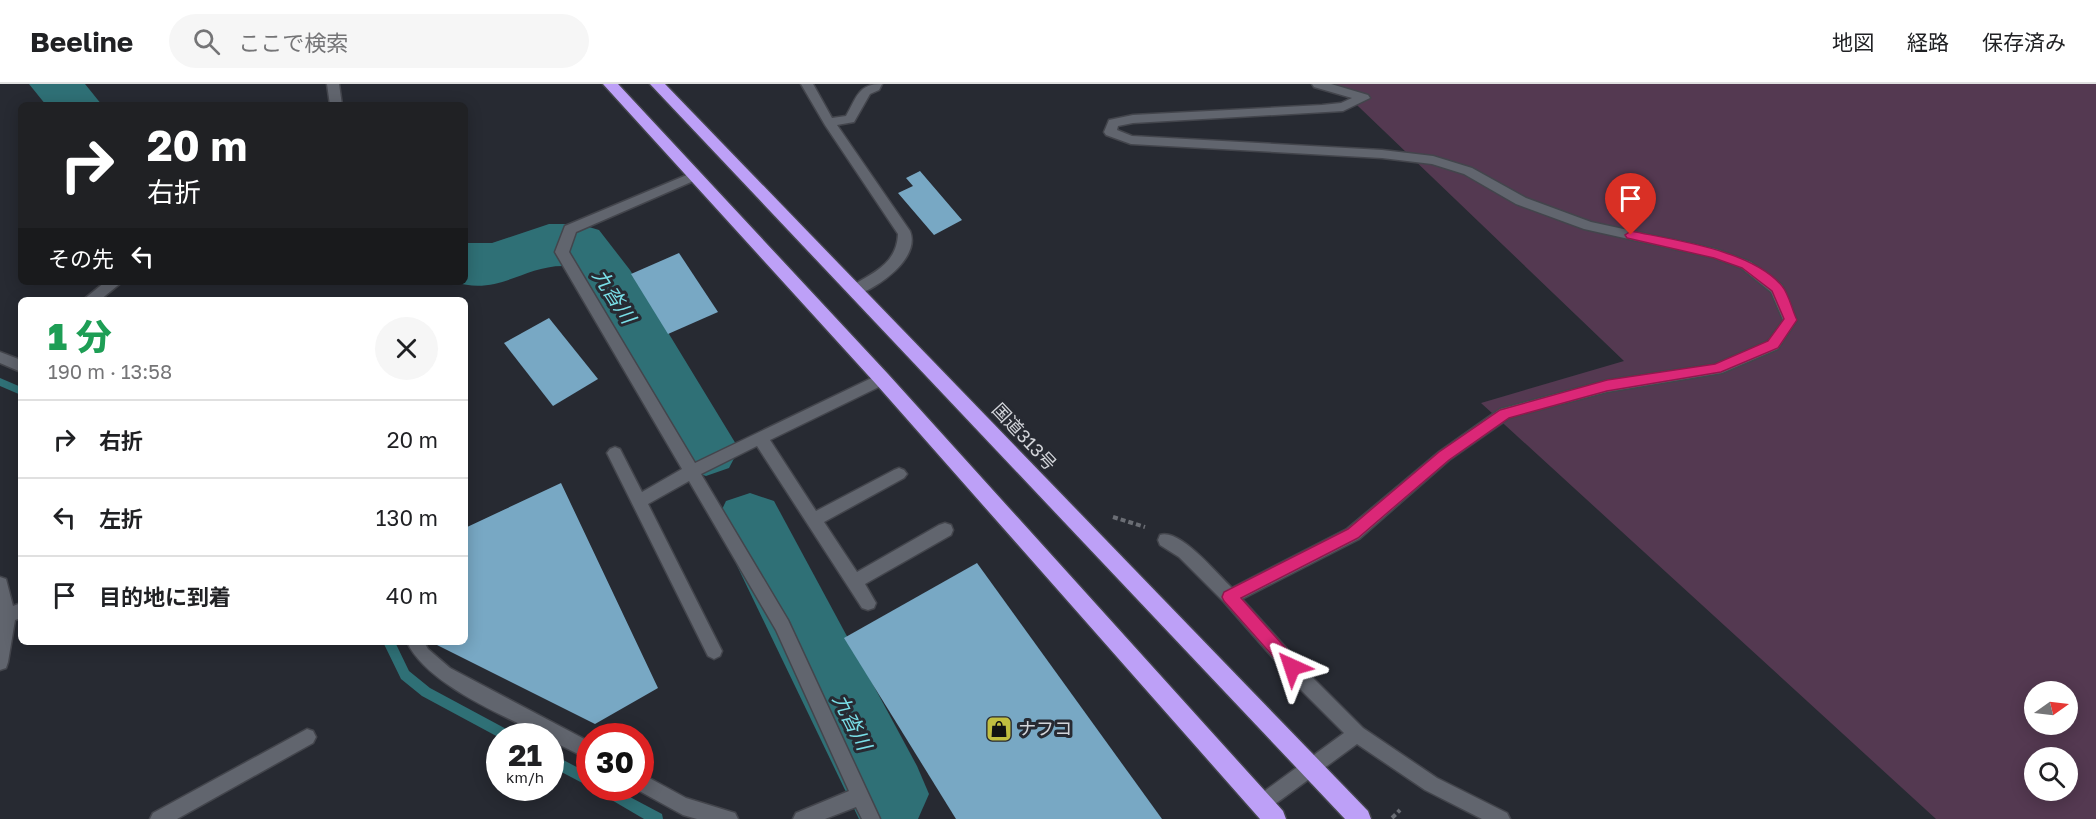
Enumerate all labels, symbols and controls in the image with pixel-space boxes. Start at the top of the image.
search box [169,14,589,68]
text: Beeline [30,25,133,58]
icon: search [190,25,223,58]
text: ここで検索 [238,29,348,56]
text: 地図 [1832,29,1874,55]
text: 経路 [1907,29,1949,55]
text: 保存済み [1982,29,2066,55]
text: 20 m [147,120,247,170]
icon: right [48,126,126,204]
pin [1605,173,1656,235]
text: 右折 [147,176,201,208]
icon: arrive [1614,182,1647,215]
icon: left [126,240,159,273]
text: その先 [48,245,114,272]
water label: 九沓川 [588,264,642,329]
text: 1 分 [48,315,112,358]
button: close [375,317,438,380]
text: 190 m · 13:58 [48,359,172,383]
street label: 国道313号 [988,398,1061,474]
icon: right [48,423,81,456]
text: 20 m [387,426,438,453]
text: 右折 [99,427,143,454]
icon: left [48,501,81,534]
text: 130 m [376,504,438,531]
text: 左折 [99,505,143,532]
icon: arrive [48,579,81,612]
text: 40 m [386,582,438,609]
text: 目的地に到着 [99,583,231,610]
position arrow [1260,635,1324,699]
north arrow [2024,681,2078,735]
map controls [2024,681,2078,801]
water label: 九沓川 [829,689,878,756]
shop icon: ナフコ [984,714,1014,744]
place label: ナフコ [1018,717,1072,739]
speed limit sign: 30 [576,723,654,801]
text: 21 [508,737,542,773]
button: search [2024,747,2078,801]
text: km/h [506,768,544,786]

